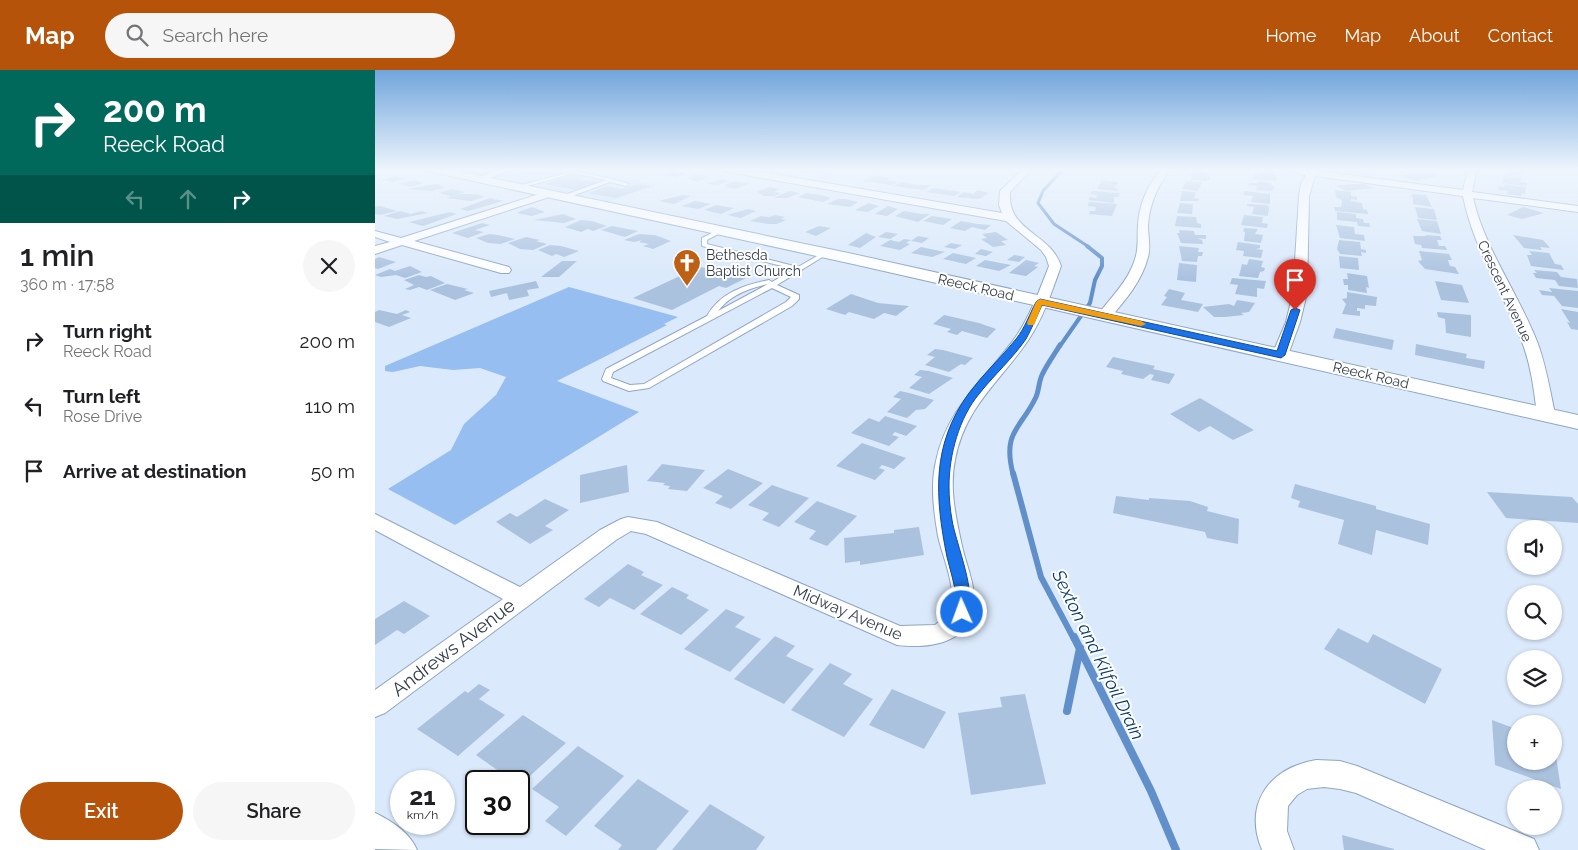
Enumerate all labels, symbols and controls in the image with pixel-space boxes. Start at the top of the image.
search box [105,13,455,58]
text: Map [25,21,75,50]
icon: search [123,21,151,49]
text: Search here [163,24,268,46]
text: Home [1265,25,1316,46]
text: Map [1344,25,1381,46]
text: About [1409,25,1460,46]
text: Contact [1488,25,1553,46]
text: 200 m [103,89,207,130]
icon: right [20,90,85,155]
text: Reeck Road [103,131,225,157]
icon: left [121,185,149,213]
icon: ahead [174,185,202,213]
icon: right [227,185,255,213]
text: 1 min [20,238,95,273]
street label: Crescent Avenue [1474,238,1536,344]
button: close [303,240,355,292]
place label: Bethesda Baptist Church [706,247,801,279]
church icon: Bethesda Baptist Church [672,248,702,287]
pin [1274,259,1316,310]
icon: arrive [1281,266,1309,294]
street label: Reeck Road [936,270,1016,304]
text: 360 m · 17:58 [20,275,115,294]
text: Turn right [63,320,152,342]
icon: right [20,327,48,355]
text: 200 m [300,330,355,352]
text: Reeck Road [63,342,152,361]
street label: Reeck Road [1331,358,1411,392]
text: Turn left [63,385,140,407]
icon: left [20,392,48,420]
text: 110 m [305,395,355,417]
text: Rose Drive [63,407,142,426]
icon: arrive [20,457,48,485]
text: Arrive at destination [63,460,247,482]
text: 50 m [311,460,355,482]
map controls [1507,520,1562,835]
button: sound [1507,520,1562,575]
water label: Sexton and Kilfoil Drain [1048,565,1149,743]
street label: Midway Avenue [790,581,905,644]
position arrow [935,585,987,637]
button: search [1507,585,1562,640]
street label: Andrews Avenue [387,594,519,700]
button: layers [1507,650,1562,705]
button: + [1507,715,1562,770]
speed limit sign: 30 [465,770,530,835]
button: − [1507,780,1562,835]
text: 21 [409,781,436,811]
button: Exit [20,782,183,840]
button: Share [193,782,355,840]
text: km/h [407,808,438,822]

